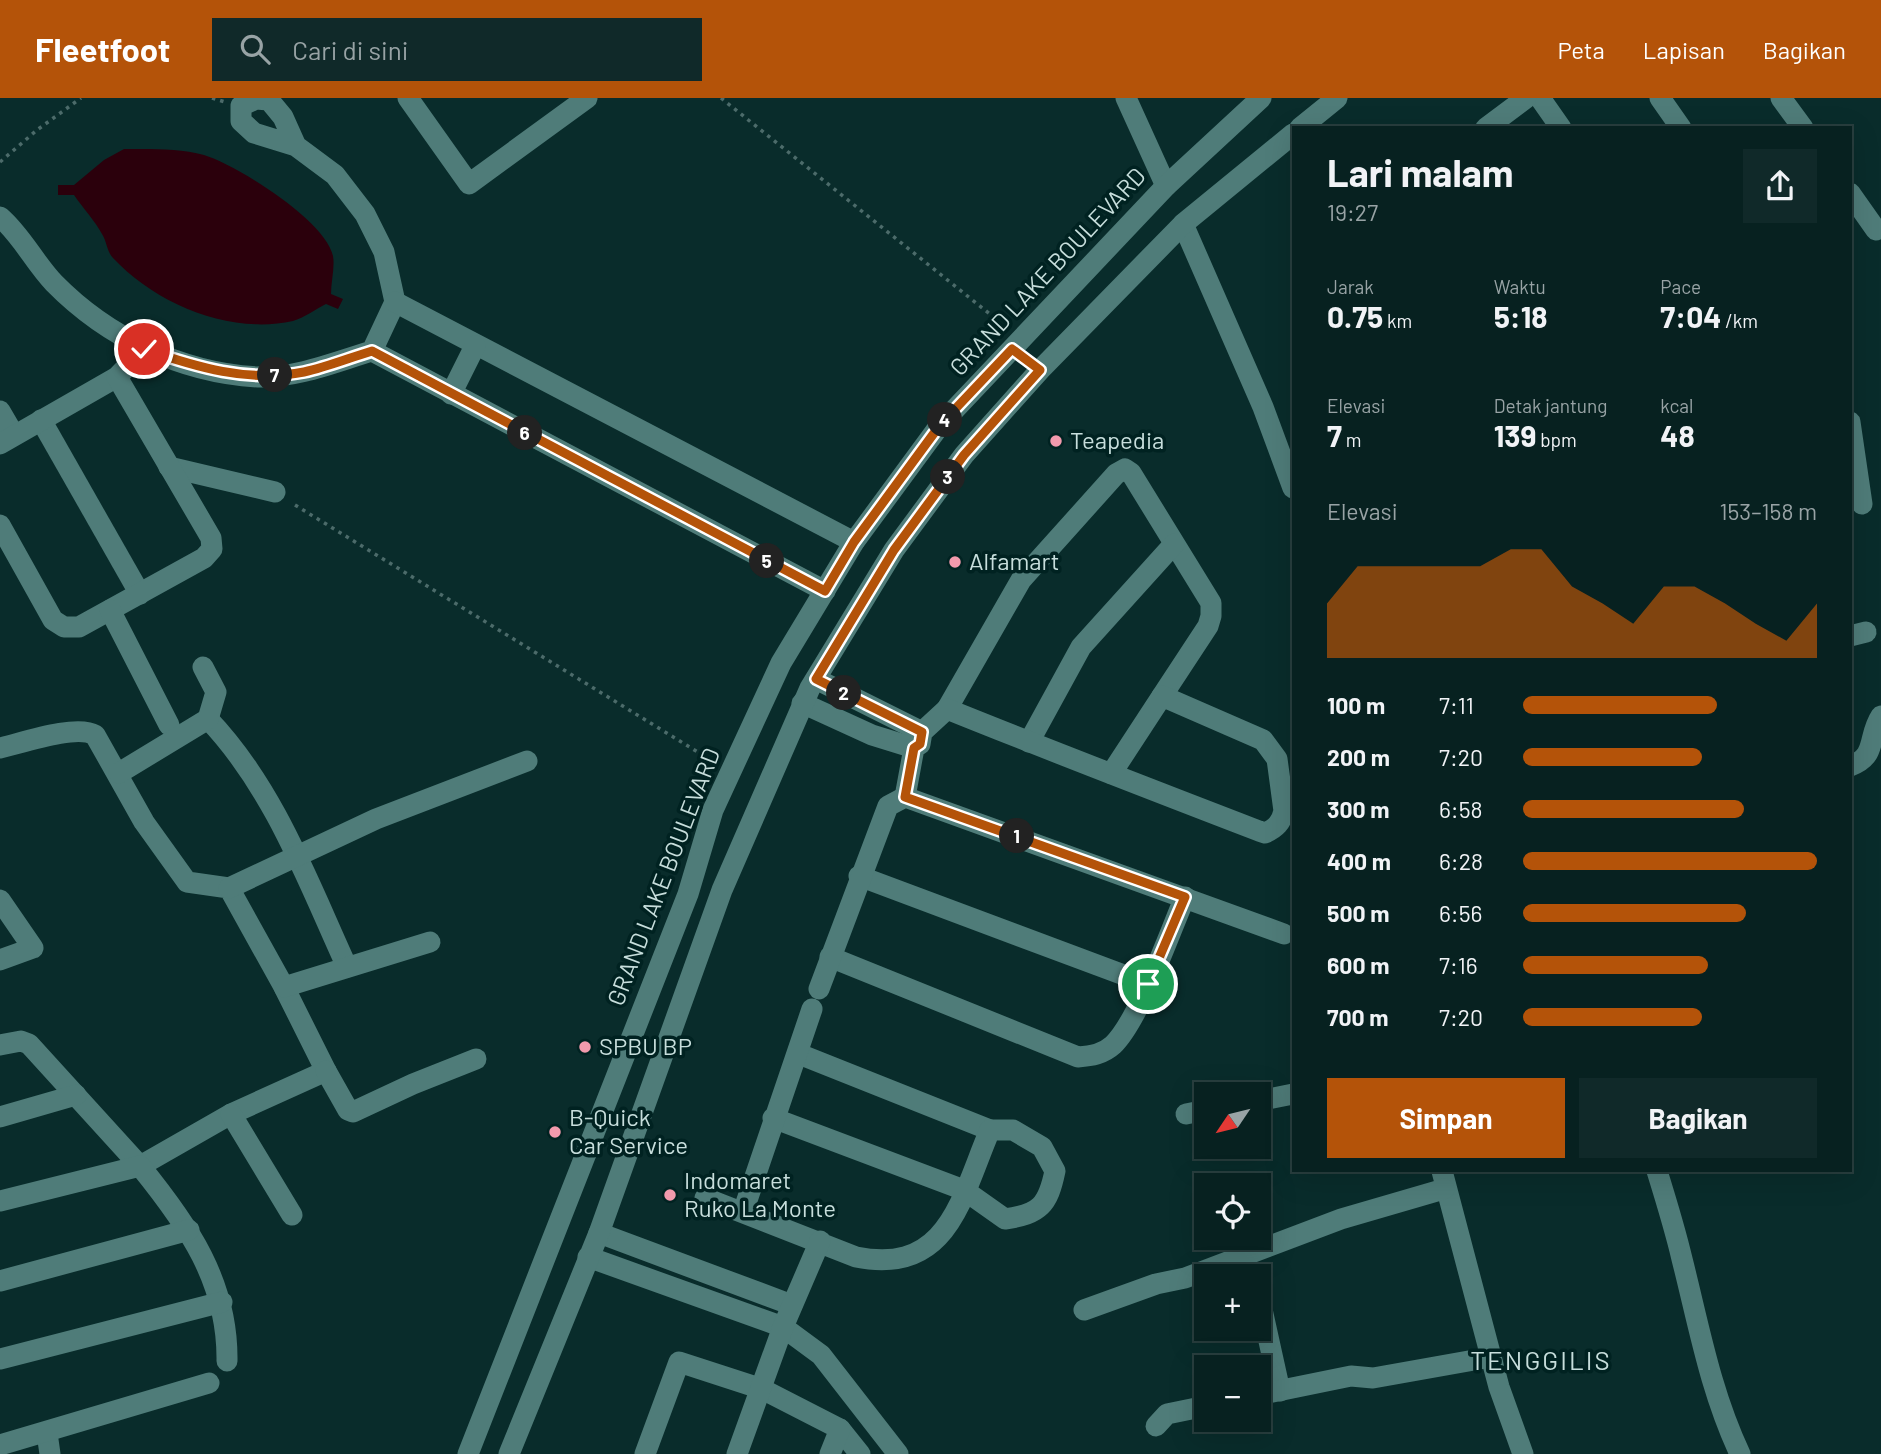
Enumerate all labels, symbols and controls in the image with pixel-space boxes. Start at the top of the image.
search box [212,18,702,81]
text: Fleetfoot [35,29,170,69]
icon: search [236,30,274,68]
text: Cari di sini [292,34,408,65]
text: Peta [1557,35,1605,64]
text: Lapisan [1643,35,1725,64]
text: Bagikan [1763,35,1846,64]
text: Lari malam [1327,149,1514,195]
button: share [1743,149,1817,223]
street label: GRAND LAKE BOULEVARD [943,161,1151,381]
text: 19:27 [1327,198,1378,226]
text: Jarak [1327,275,1374,298]
text: Waktu [1494,275,1546,298]
text: Pace [1660,275,1701,298]
text: 0.75 [1327,298,1383,334]
text: 5:18 [1494,298,1548,334]
text: 7:04 [1660,298,1721,334]
text: km [1383,309,1412,332]
text: /km [1721,309,1758,332]
pin [114,319,174,379]
icon: check [125,330,163,368]
pin: 7 [258,358,292,392]
text: 7 [270,363,279,386]
text: Elevasi [1327,394,1385,417]
text: Detak jantung [1494,394,1607,417]
text: kcal [1660,394,1693,417]
pin: 4 [928,402,962,438]
text: 4 [939,408,950,431]
pin: 6 [508,416,542,450]
text: 7 [1327,417,1342,453]
text: 139 [1494,417,1536,453]
text: 48 [1660,417,1695,453]
text: 6 [519,421,530,444]
place label: Teapedia [1070,425,1164,454]
text: m [1342,428,1361,451]
text: bpm [1536,428,1577,451]
marker: Teapedia [1048,433,1064,449]
pin: 3 [930,460,965,494]
text: 3 [942,465,953,488]
text: Elevasi [1327,497,1398,525]
text: 153–158 m [1719,497,1817,525]
pin: 5 [750,544,784,578]
place label: Alfamart [969,546,1059,575]
text: 5 [761,549,772,572]
marker: Alfamart [947,554,963,570]
pin: 2 [826,676,862,710]
text: 2 [838,681,849,704]
text: 100 m [1327,691,1385,719]
text: 7:11 [1439,691,1474,719]
text: 200 m [1327,743,1390,771]
text: 7:20 [1439,743,1483,771]
street label: GRAND LAKE BOULEVARD [600,744,725,1009]
text: 300 m [1327,795,1389,823]
text: 6:58 [1439,795,1482,823]
pin: 1 [1000,818,1034,854]
text: 1 [1013,824,1020,847]
text: 400 m [1327,847,1391,875]
text: 6:28 [1439,847,1483,875]
text: 500 m [1327,899,1389,927]
text: 6:56 [1439,899,1482,927]
text: 600 m [1327,951,1389,979]
text: 7:16 [1439,951,1478,979]
pin [1118,954,1178,1014]
icon: arrive [1129,965,1167,1003]
text: 700 m [1327,1003,1388,1031]
text: 7:20 [1439,1003,1483,1031]
place label: SPBU BP [599,1031,692,1060]
marker: SPBU BP [577,1039,593,1055]
button: Simpan [1327,1078,1565,1158]
button: Bagikan [1579,1078,1817,1158]
north arrow [1194,1082,1270,1158]
map controls [1194,1082,1271,1432]
place label: B-Quick Car Service [569,1102,688,1159]
marker: B-Quick Car Service [547,1124,563,1140]
place label: Indomaret Ruko La Monte [684,1165,836,1222]
button: locate [1194,1173,1271,1250]
marker: Indomaret Ruko La Monte [662,1187,678,1203]
button: + [1194,1264,1271,1341]
district label: TENGGILIS [1470,1344,1612,1375]
button: − [1194,1355,1271,1432]

